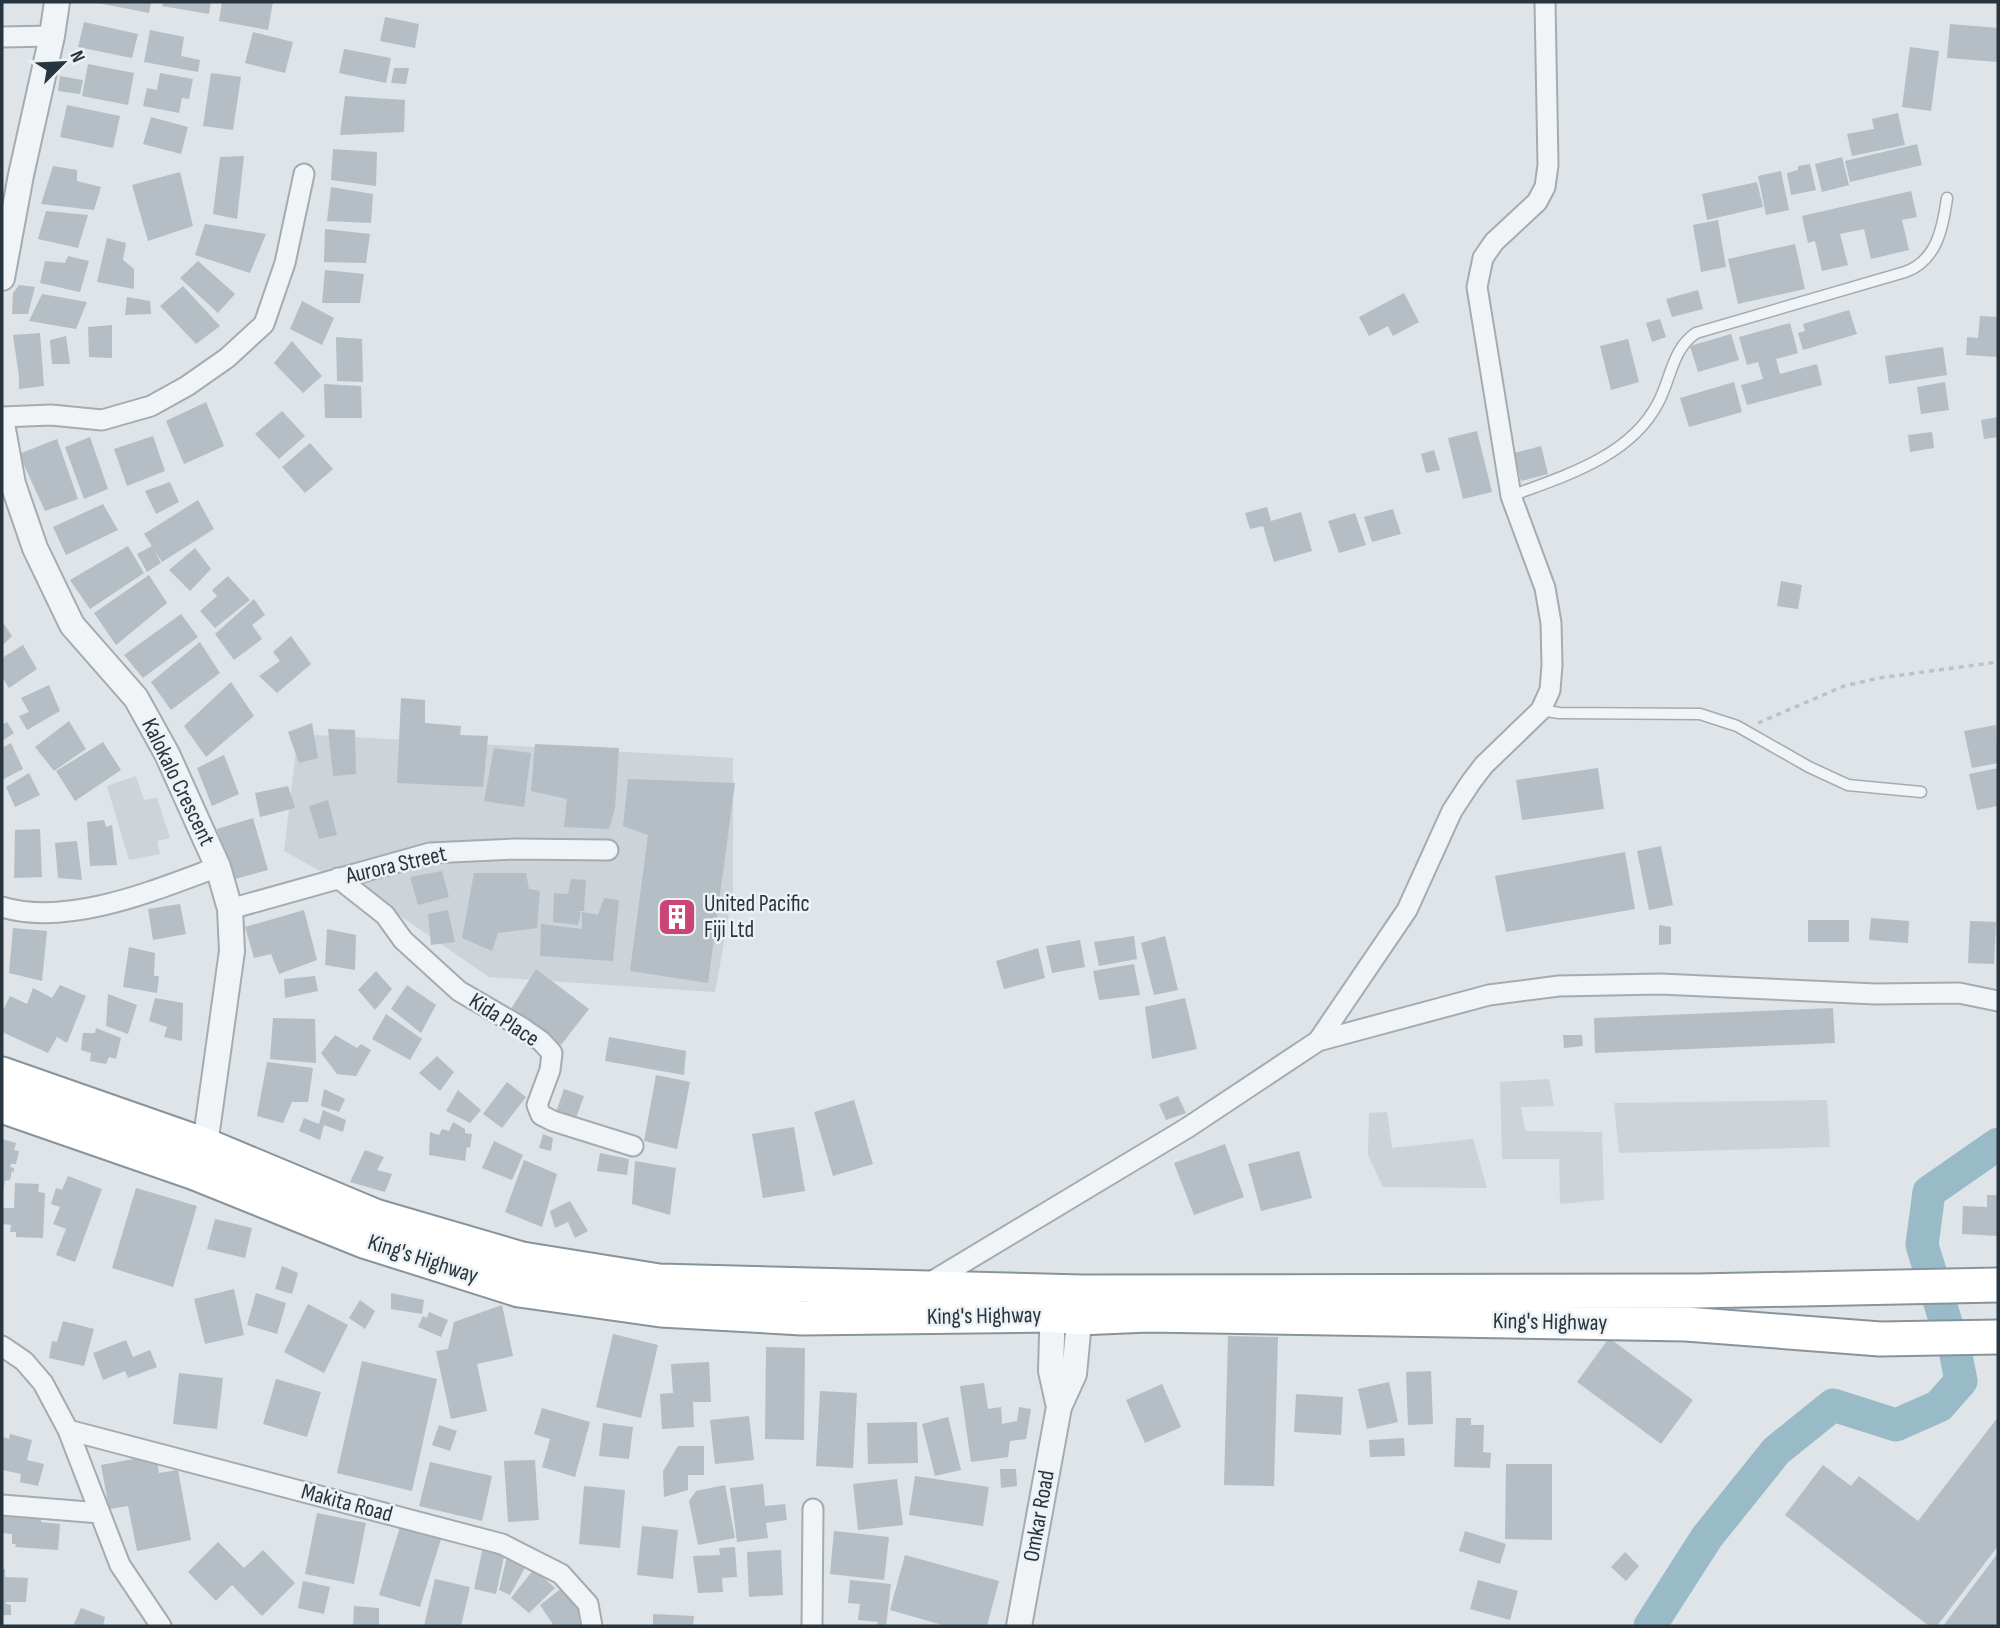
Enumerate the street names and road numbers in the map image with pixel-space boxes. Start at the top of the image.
street label: Kalokalo Crescent [135,714,221,850]
street label: Aurora Street [342,840,449,890]
street label: Kida Place [464,987,544,1053]
street label: King's Highway [364,1228,482,1290]
street label: King's Highway [927,1301,1042,1331]
street label: King's Highway [1493,1307,1608,1337]
street label: Omkar Road [1017,1468,1061,1564]
street label: Makita Road [298,1477,396,1529]

